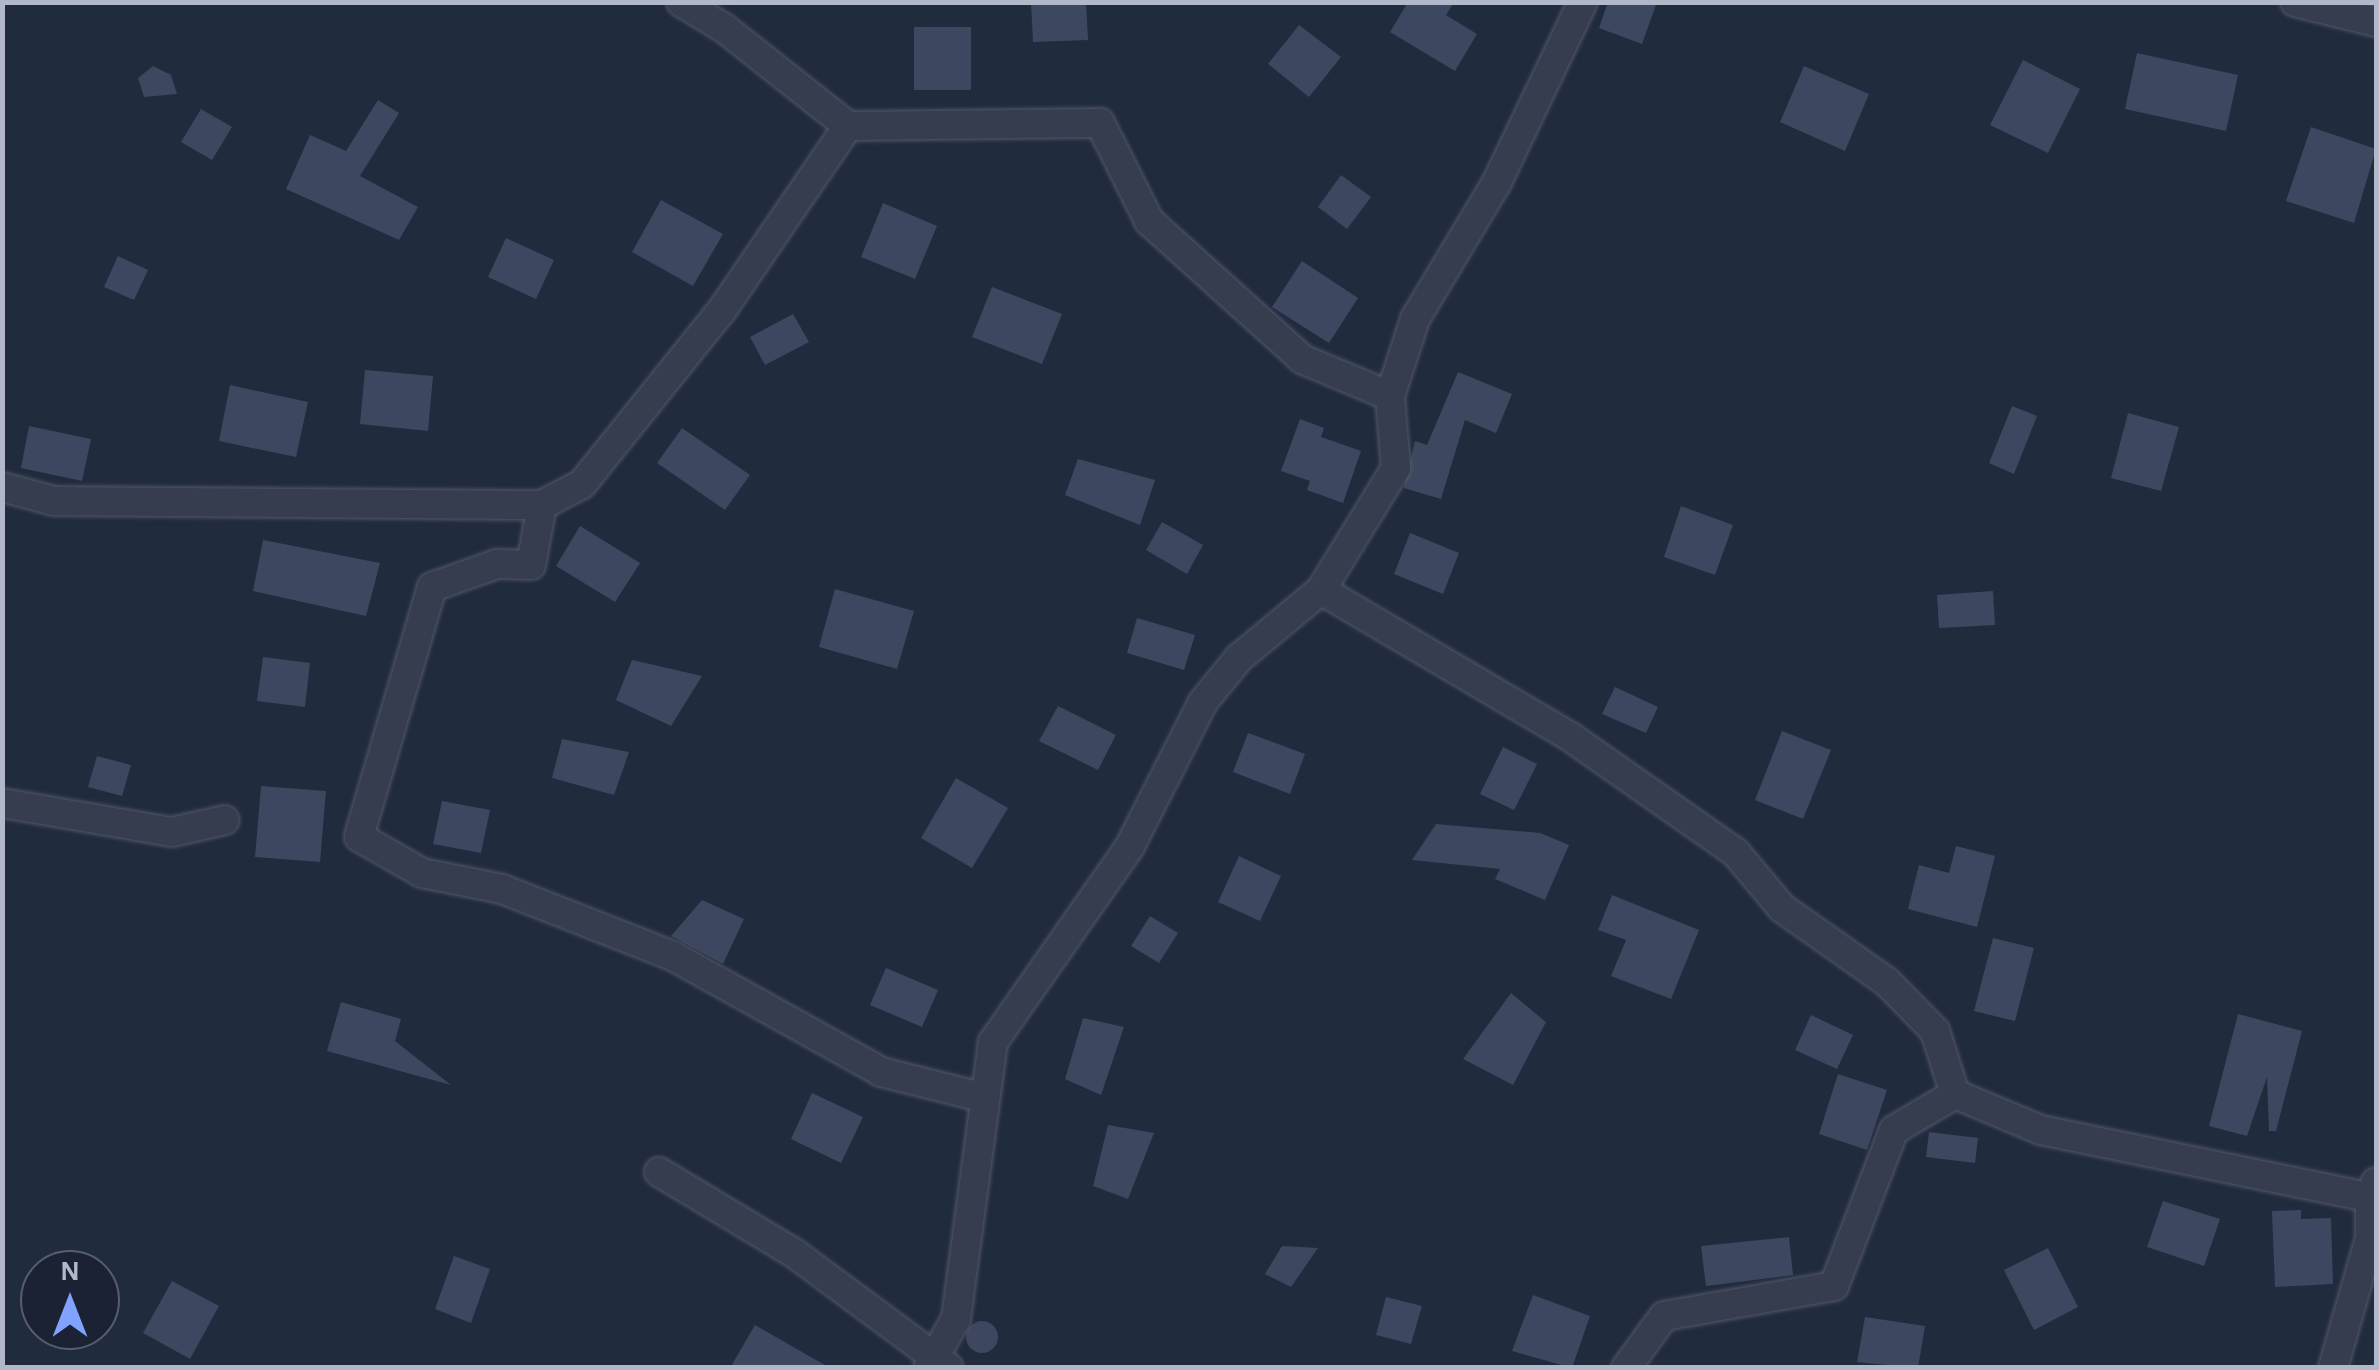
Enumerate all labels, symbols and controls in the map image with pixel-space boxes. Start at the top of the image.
north arrow [20,1250,120,1350]
text: N [60,1258,80,1286]

